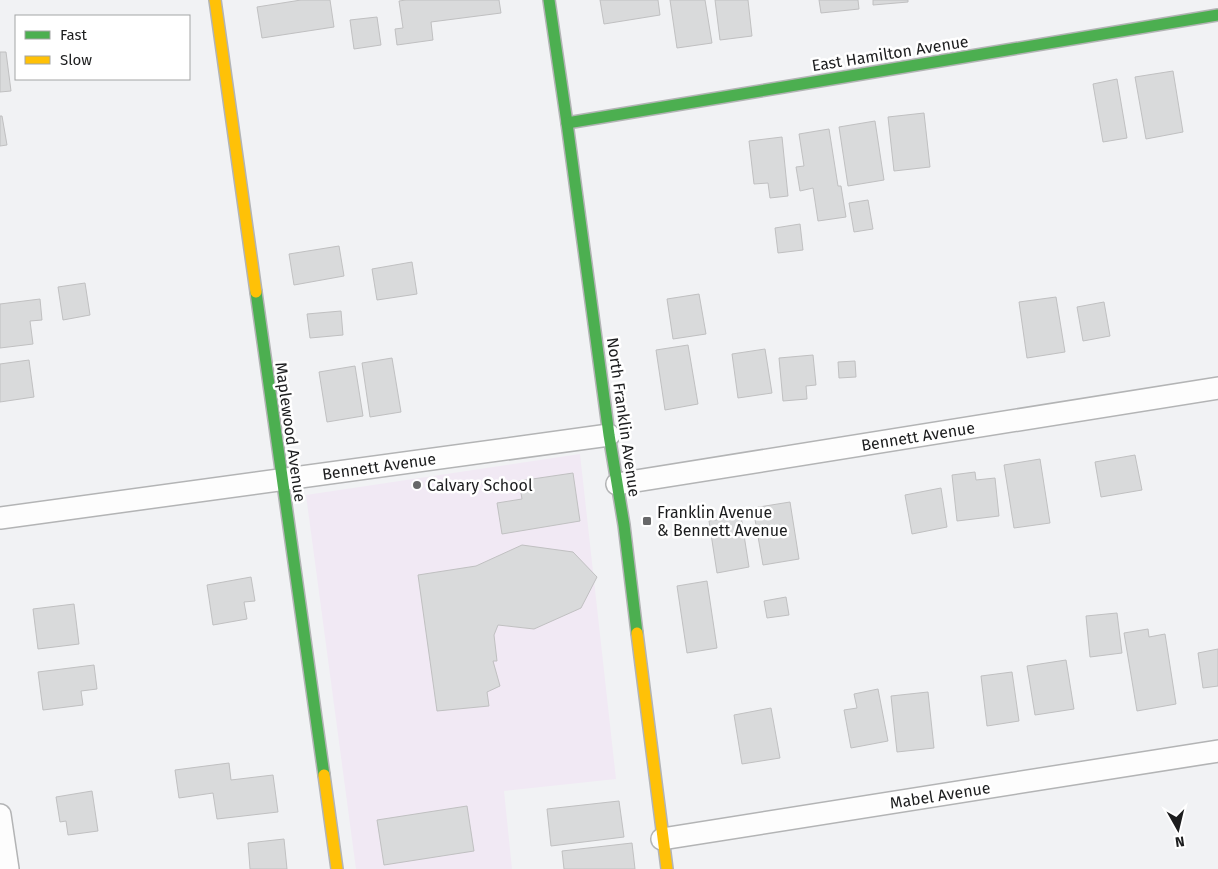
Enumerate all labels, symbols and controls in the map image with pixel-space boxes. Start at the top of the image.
legend [15,15,190,80]
text: Fast [60,26,87,44]
street label: East Hamilton Avenue [810,32,970,75]
text: Slow [60,51,92,69]
street label: North Franklin Avenue [603,336,644,498]
street label: Maplewood Avenue [271,361,310,503]
street label: Bennett Avenue [860,418,976,455]
street label: Bennett Avenue [321,449,437,484]
place label: Calvary School [427,476,533,495]
marker: Calvary School [411,479,423,491]
place label: Franklin Avenue & Bennett Avenue [657,503,788,540]
marker: Franklin Avenue & Bennett Avenue [641,515,653,527]
street label: Mabel Avenue [889,778,992,813]
north arrow [1153,804,1203,854]
text: N [1174,832,1186,850]

